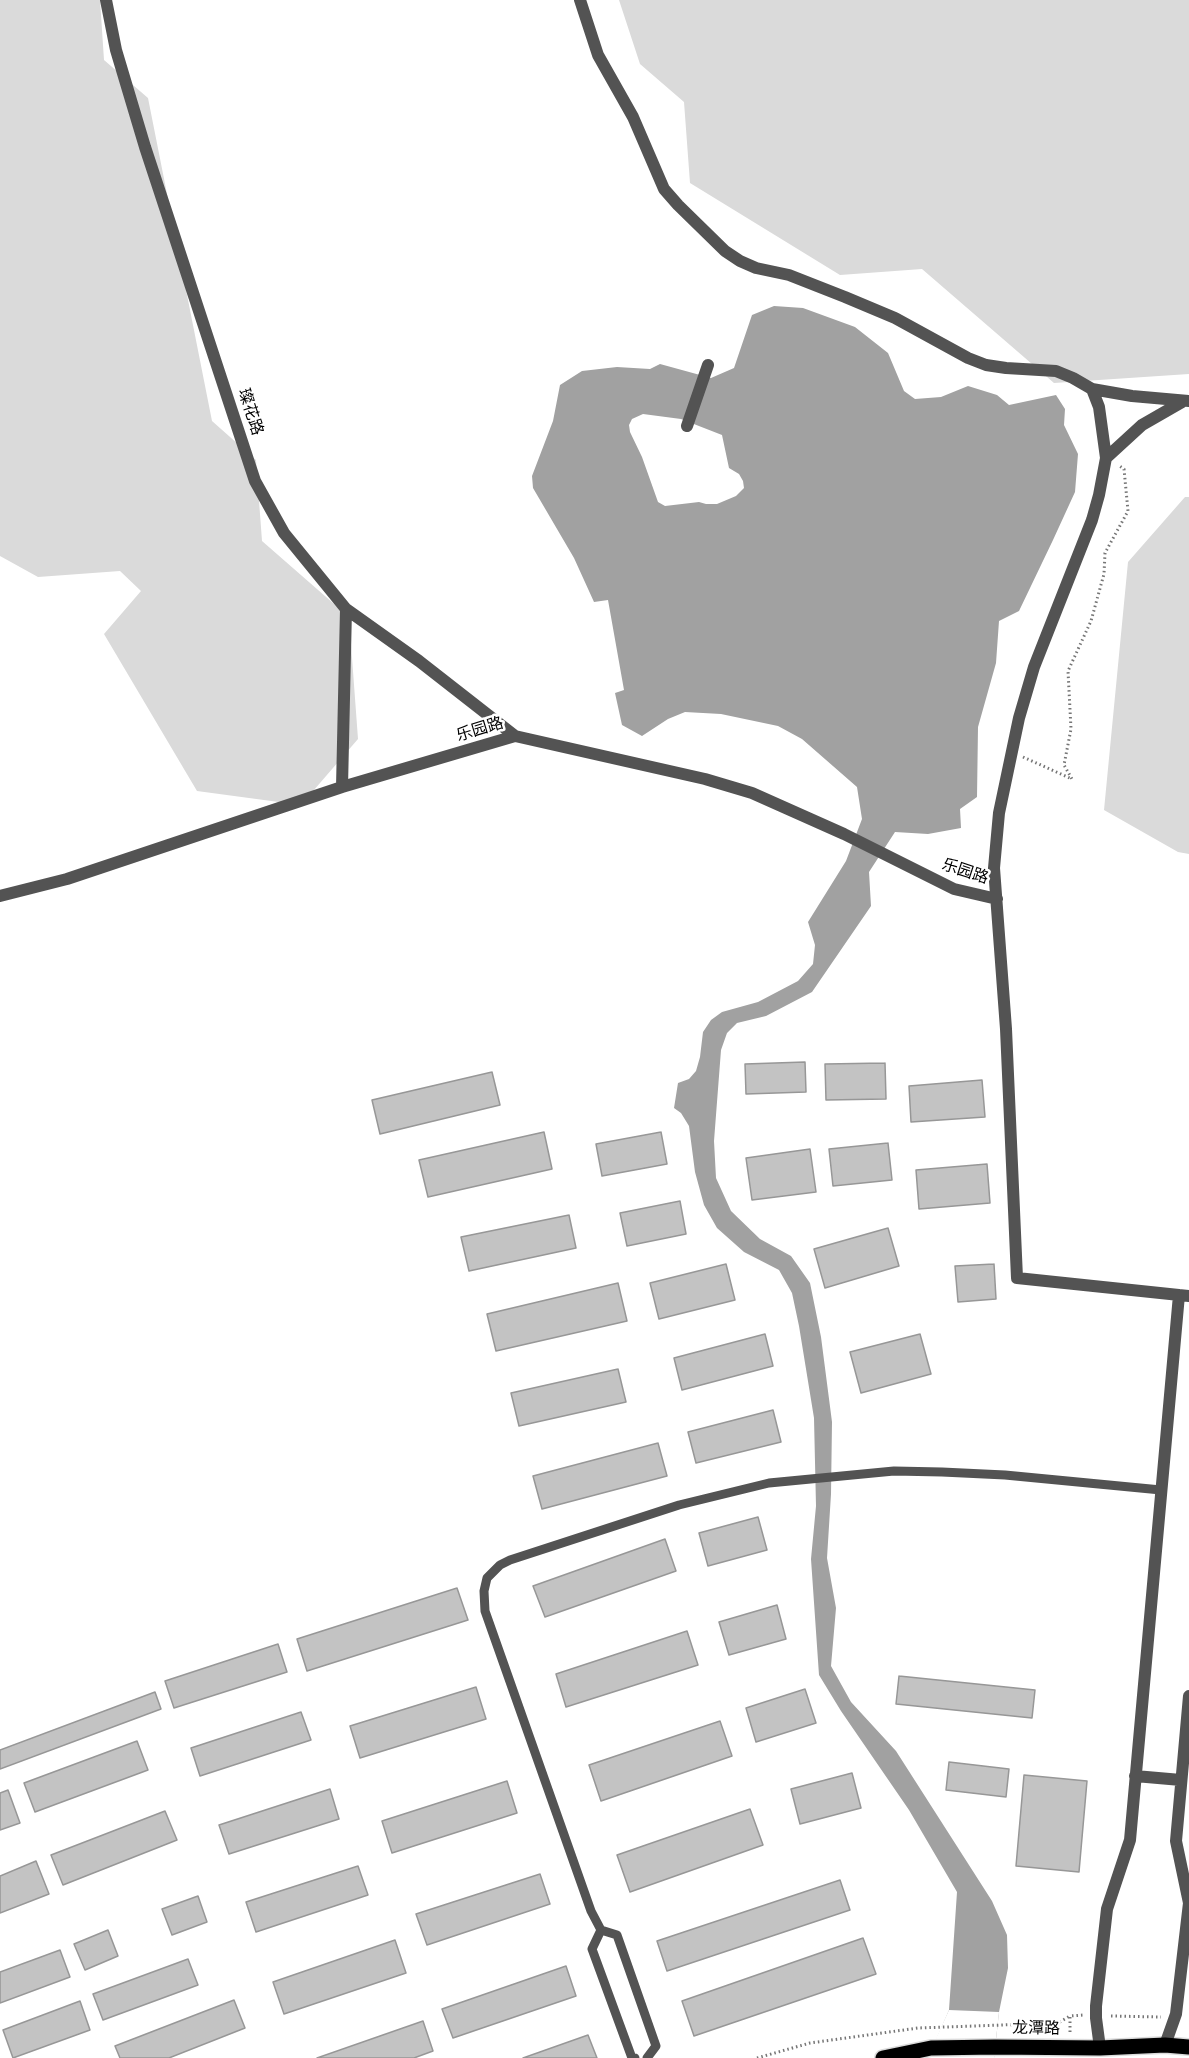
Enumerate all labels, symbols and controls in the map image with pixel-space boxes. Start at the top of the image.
street label: 璨花路 [233,386,267,438]
street label: 乐园路 [454,714,506,746]
street label: 乐园路 [939,855,991,889]
street label: 龙潭路 [1012,2019,1060,2039]

